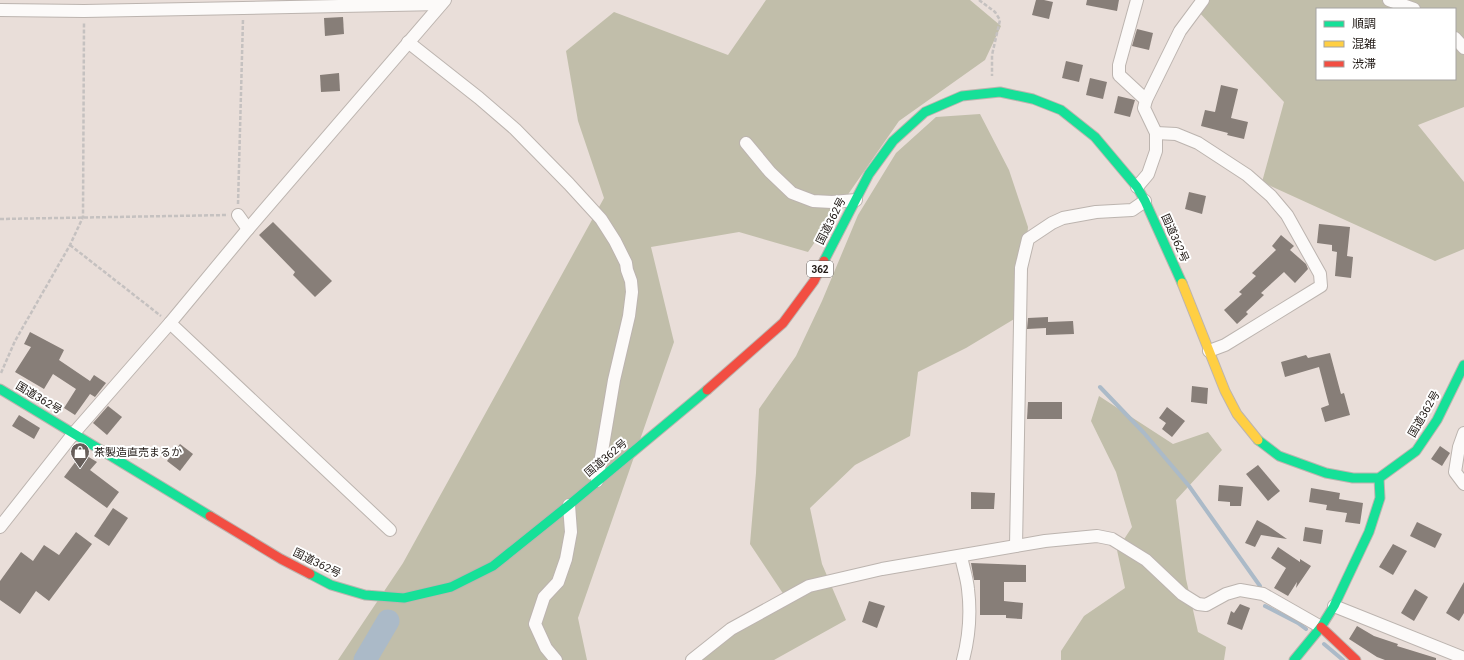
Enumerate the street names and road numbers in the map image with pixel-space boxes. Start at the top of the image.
street label: 国道362号 [814,195,848,247]
street label: 国道362号 [1159,212,1191,264]
road number: 362 [807,261,833,277]
street label: 国道362号 [14,379,64,417]
street label: 国道362号 [1405,388,1443,440]
street label: 国道362号 [582,436,630,480]
street label: 国道362号 [291,546,343,580]

